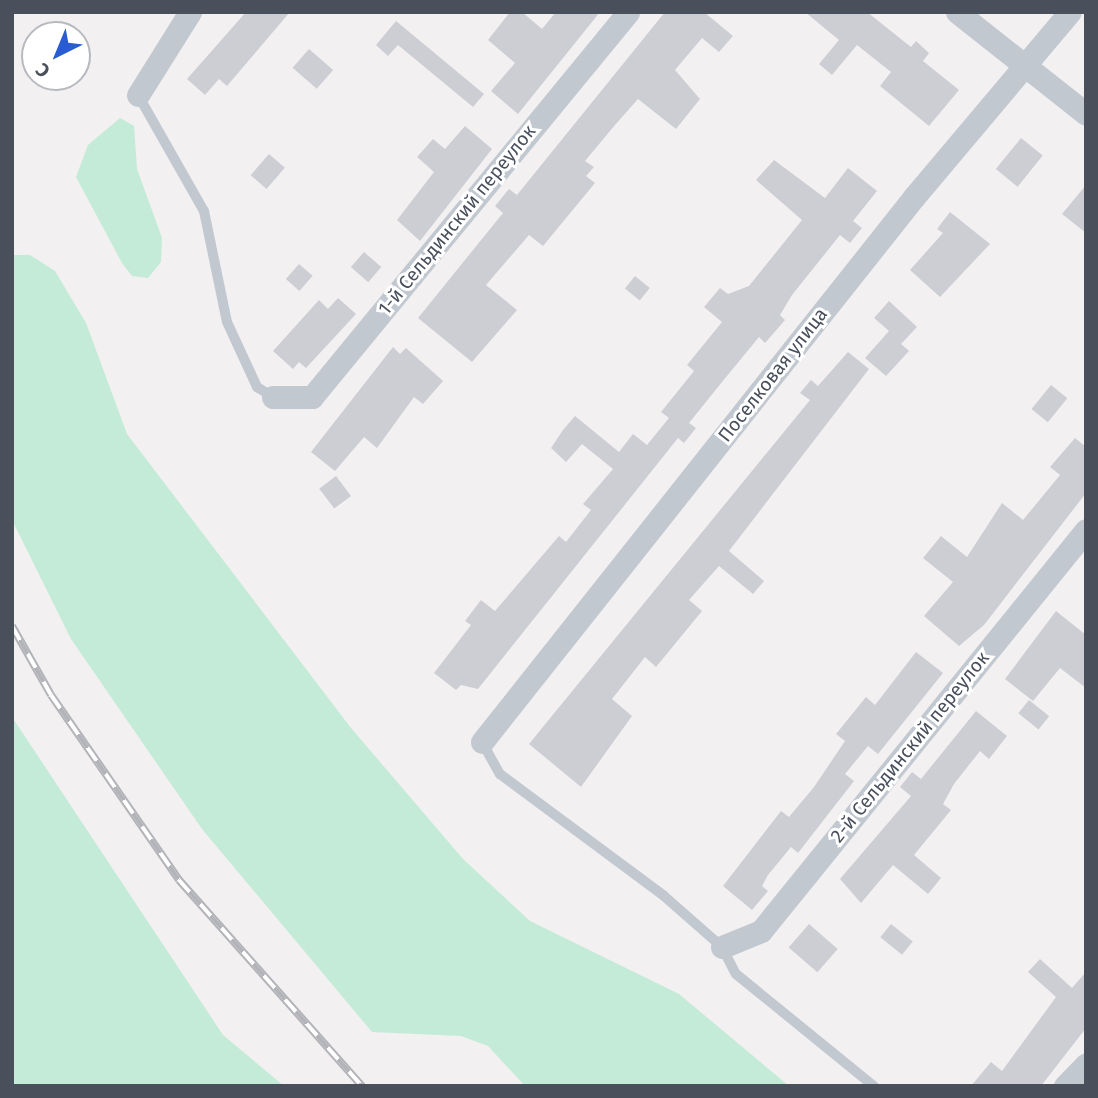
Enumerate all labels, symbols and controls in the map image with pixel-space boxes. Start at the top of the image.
north arrow [21,21,91,91]
text: С [31,58,55,82]
street label: 1-й Сельдинский переулок [373,120,541,320]
street label: Поселковая улица [714,303,832,447]
street label: 2-й Сельдинский переулок [826,647,994,847]

